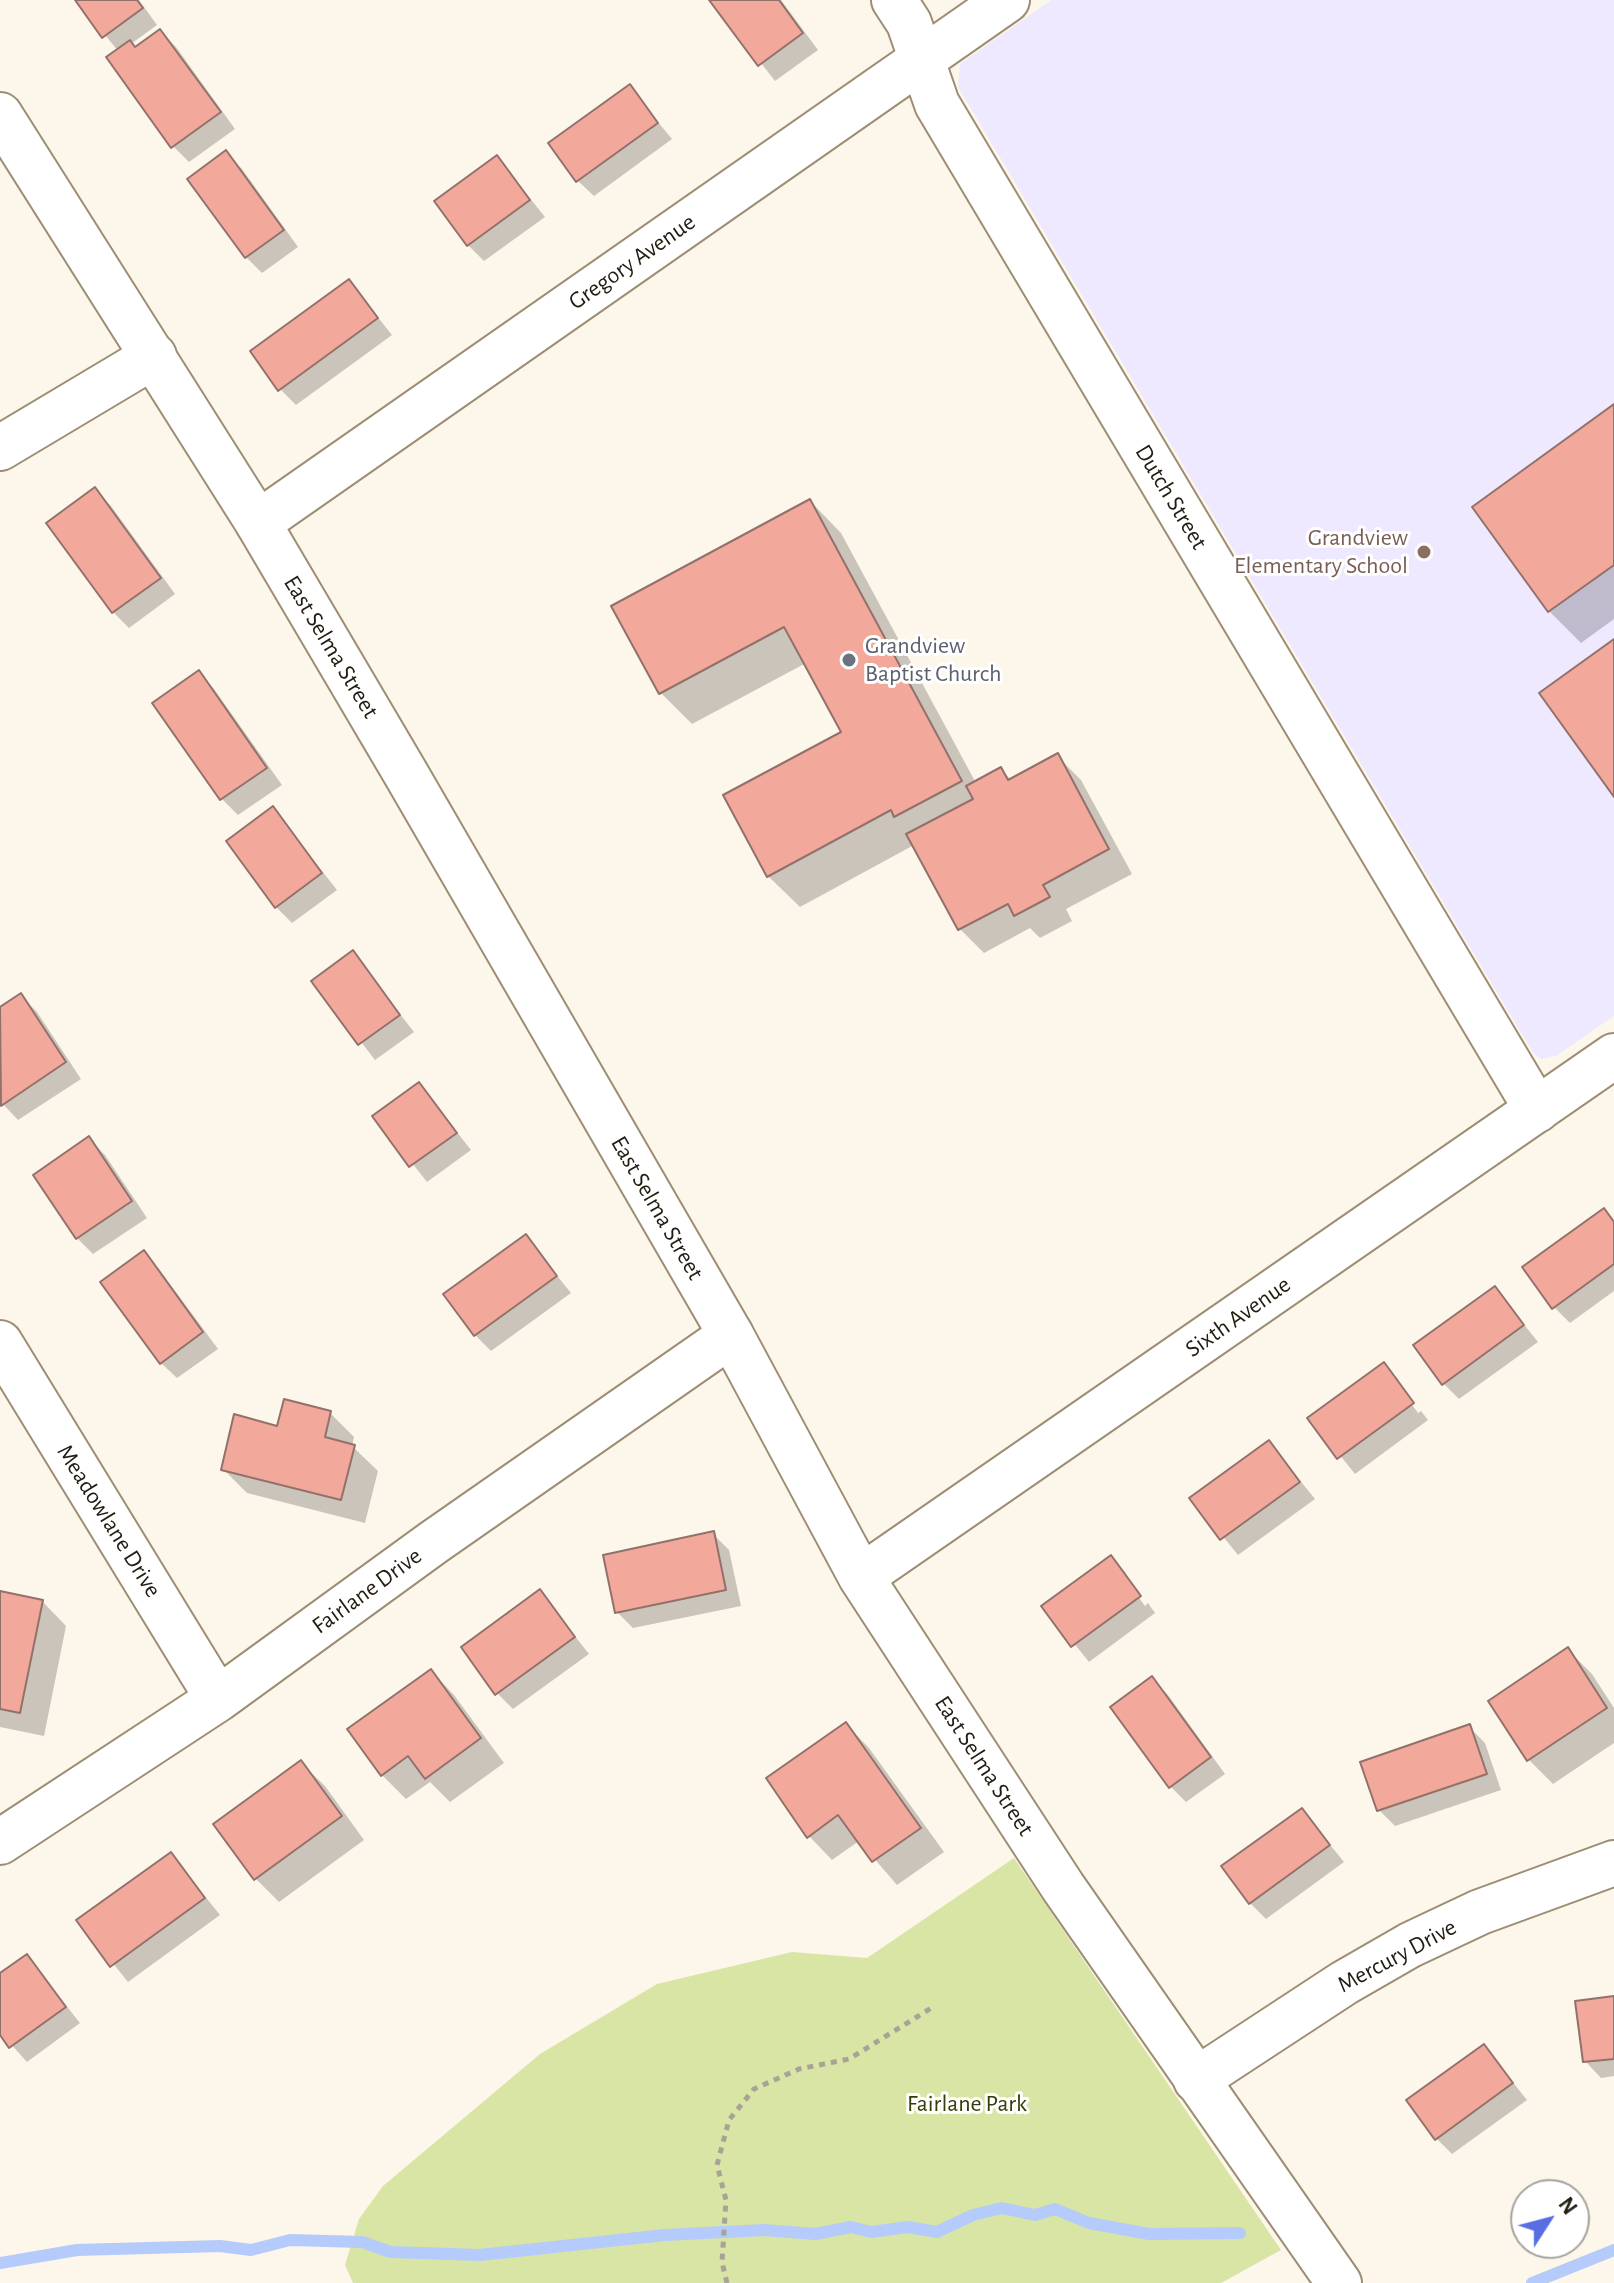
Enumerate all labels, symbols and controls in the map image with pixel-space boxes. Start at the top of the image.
street label: Gregory Avenue [563,208,701,316]
street label: Dutch Street [1128,439,1214,555]
place label: Grandview Elementary School [1234,524,1408,580]
marker: Grandview Elementary School [1415,543,1433,561]
street label: East Selma Street [277,570,385,724]
place label: Grandview Baptist Church [865,632,1002,688]
marker: Grandview Baptist Church [840,651,858,669]
street label: East Selma Street [604,1131,710,1285]
street label: Sixth Avenue [1180,1270,1296,1364]
street label: Meadowlane Drive [50,1439,168,1603]
street label: Fairlane Drive [307,1542,427,1640]
street label: East Selma Street [928,1691,1040,1841]
street label: Mercury Drive [1333,1913,1461,1999]
park label: Fairlane Park [907,2090,1027,2118]
north arrow [1510,2179,1590,2259]
text: N [1554,2193,1581,2219]

